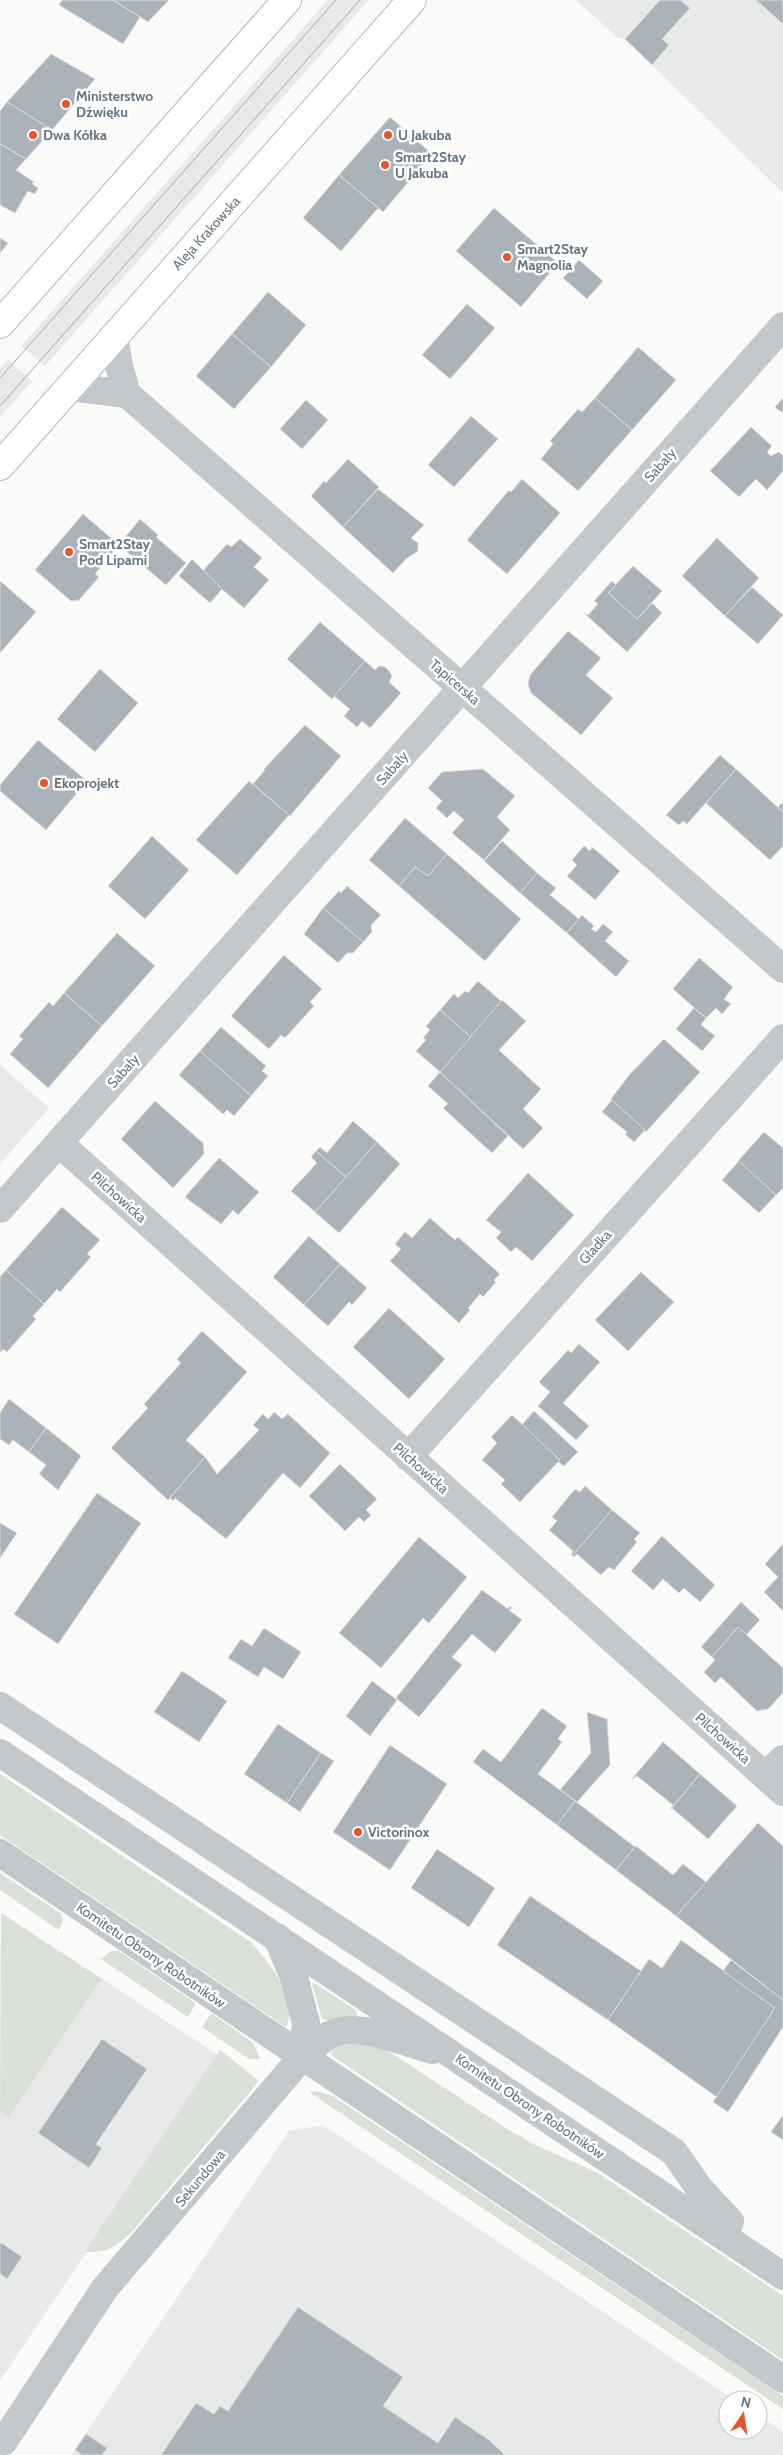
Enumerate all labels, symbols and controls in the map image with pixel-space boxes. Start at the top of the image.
place label: Ministerstwo Dźwięku [76,87,153,121]
marker: Ministerstwo Dźwięku [60,98,72,110]
place label: Dwa Kółka [43,126,107,144]
place label: U Jakuba [398,126,451,144]
marker: Dwa Kółka [27,129,39,141]
marker: U Jakuba [382,129,394,141]
place label: Smart2Stay U Jakuba [395,148,466,182]
marker: Smart2Stay U Jakuba [379,159,391,171]
street label: Aleja Krakowska [168,192,244,274]
place label: Smart2Stay Magnolia [517,240,588,274]
marker: Smart2Stay Magnolia [501,251,513,263]
street label: Sabały [640,444,680,486]
place label: Smart2Stay Pod Lipami [79,535,150,569]
marker: Smart2Stay Pod Lipami [63,546,75,558]
street label: Tapicerska [426,655,484,709]
street label: Sabały [372,747,412,789]
place label: Ekoprojekt [54,774,119,792]
marker: Ekoprojekt [38,777,50,789]
street label: Sabały [103,1050,143,1092]
street label: Pilchowicka [88,1168,151,1227]
street label: Gładka [575,1226,615,1268]
street label: Pilchowicka [390,1439,453,1498]
street label: Pilchowicka [692,1709,755,1768]
place label: Victorinox [368,1823,430,1841]
marker: Victorinox [352,1826,364,1838]
street label: Komitetu Obrony Robotników [73,1898,229,2012]
street label: Komitetu Obrony Robotników [452,2049,608,2163]
street label: Sekundowa [171,2146,229,2210]
north arrow [718,2390,768,2440]
text: N [739,2392,753,2412]

